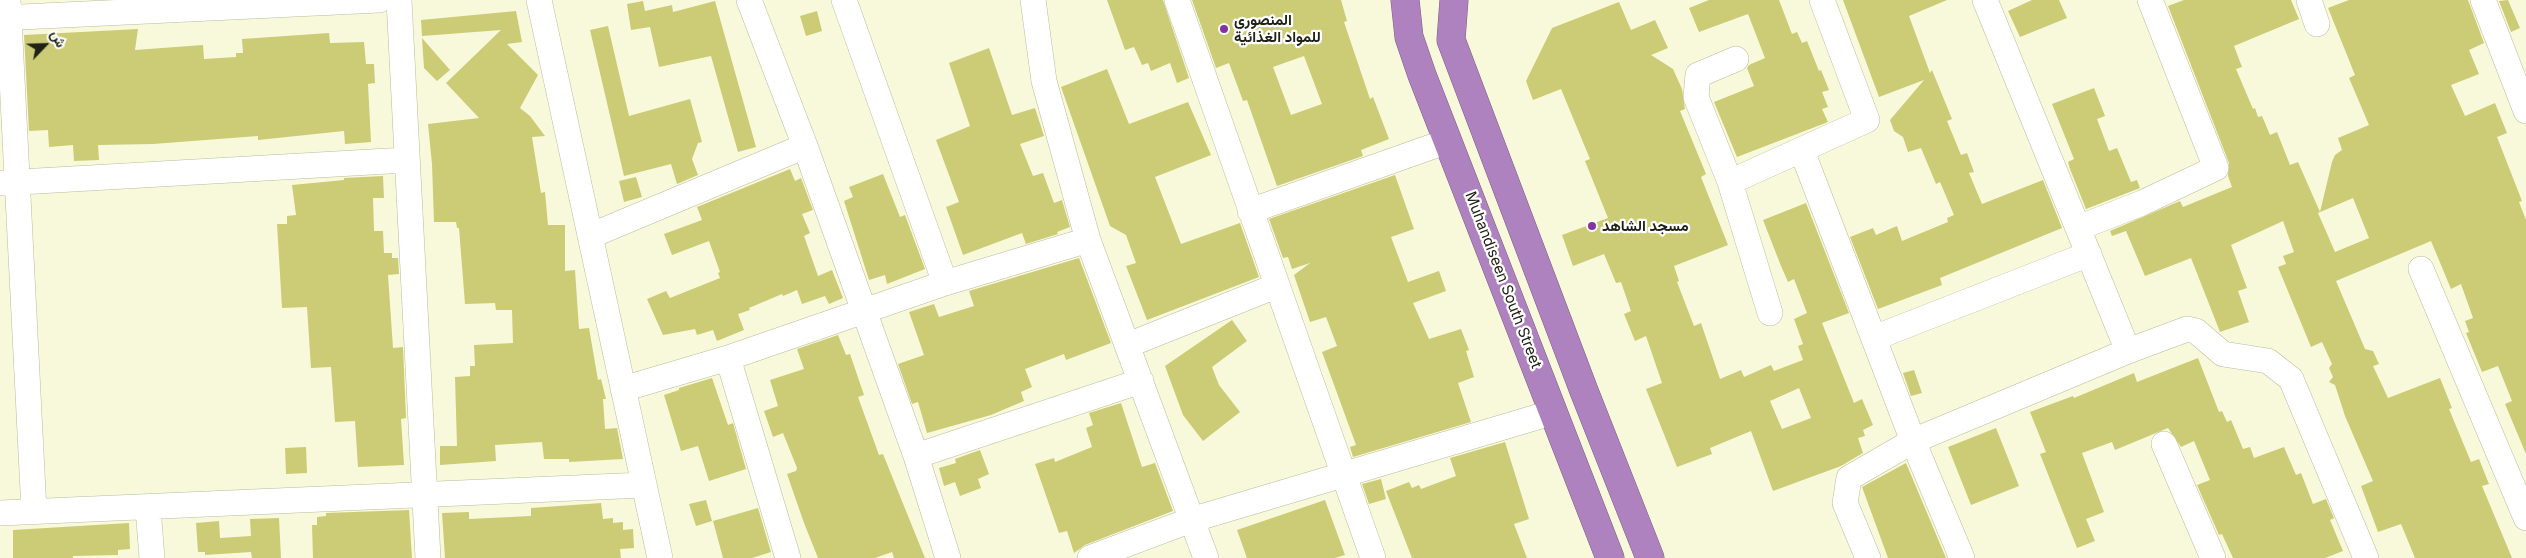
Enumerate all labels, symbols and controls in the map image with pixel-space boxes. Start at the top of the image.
place label: المنصوري للمواد الغذائية [1234,11,1321,46]
north arrow [20,20,70,70]
marker: المنصوري للمواد الغذائية [1218,23,1230,35]
text: ش [48,28,70,50]
street label: Muhandiseen South Street [1461,189,1545,371]
place label: مسجد الشاهد [1602,217,1689,235]
marker: مسجد الشاهد [1586,220,1598,232]

